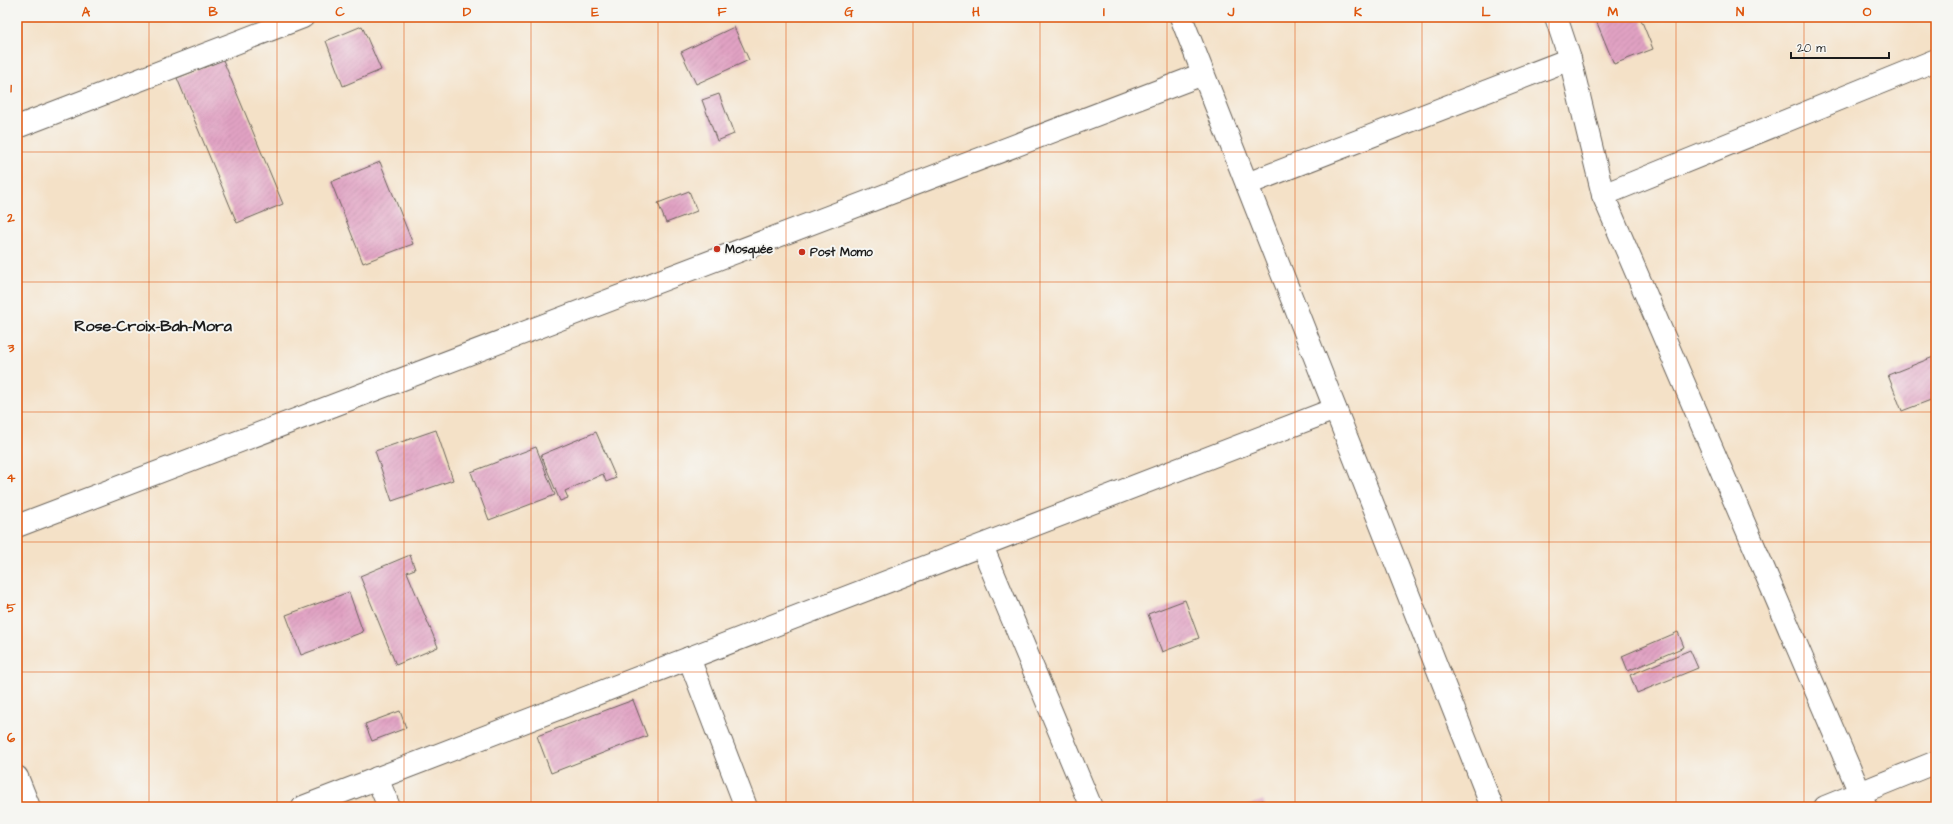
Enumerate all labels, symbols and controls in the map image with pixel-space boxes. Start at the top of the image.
text: A [82,3,91,21]
text: B [208,3,218,21]
text: C [335,3,345,21]
text: D [463,3,472,21]
text: E [591,3,599,21]
text: F [717,3,727,21]
text: G [844,3,854,21]
text: H [972,3,980,21]
text: I [1103,3,1105,21]
text: J [1227,3,1235,21]
text: K [1354,3,1362,21]
text: L [1481,3,1491,21]
text: M [1608,3,1619,21]
text: N [1736,3,1744,21]
text: O [1863,3,1872,21]
scale bar [1791,34,1889,60]
text: 20 m [1797,40,1826,57]
text: 1 [10,79,12,97]
text: 2 [6,209,15,227]
place label: Mosquée [725,241,773,259]
marker: Mosquée [712,244,722,254]
place label: Post Momo [810,244,873,261]
marker: Post Momo [797,247,807,257]
district label: Rose-Croix-Bah-Mora [74,315,233,337]
text: 3 [7,339,15,357]
text: 4 [7,469,16,487]
text: 5 [6,599,16,617]
text: 6 [7,729,16,747]

